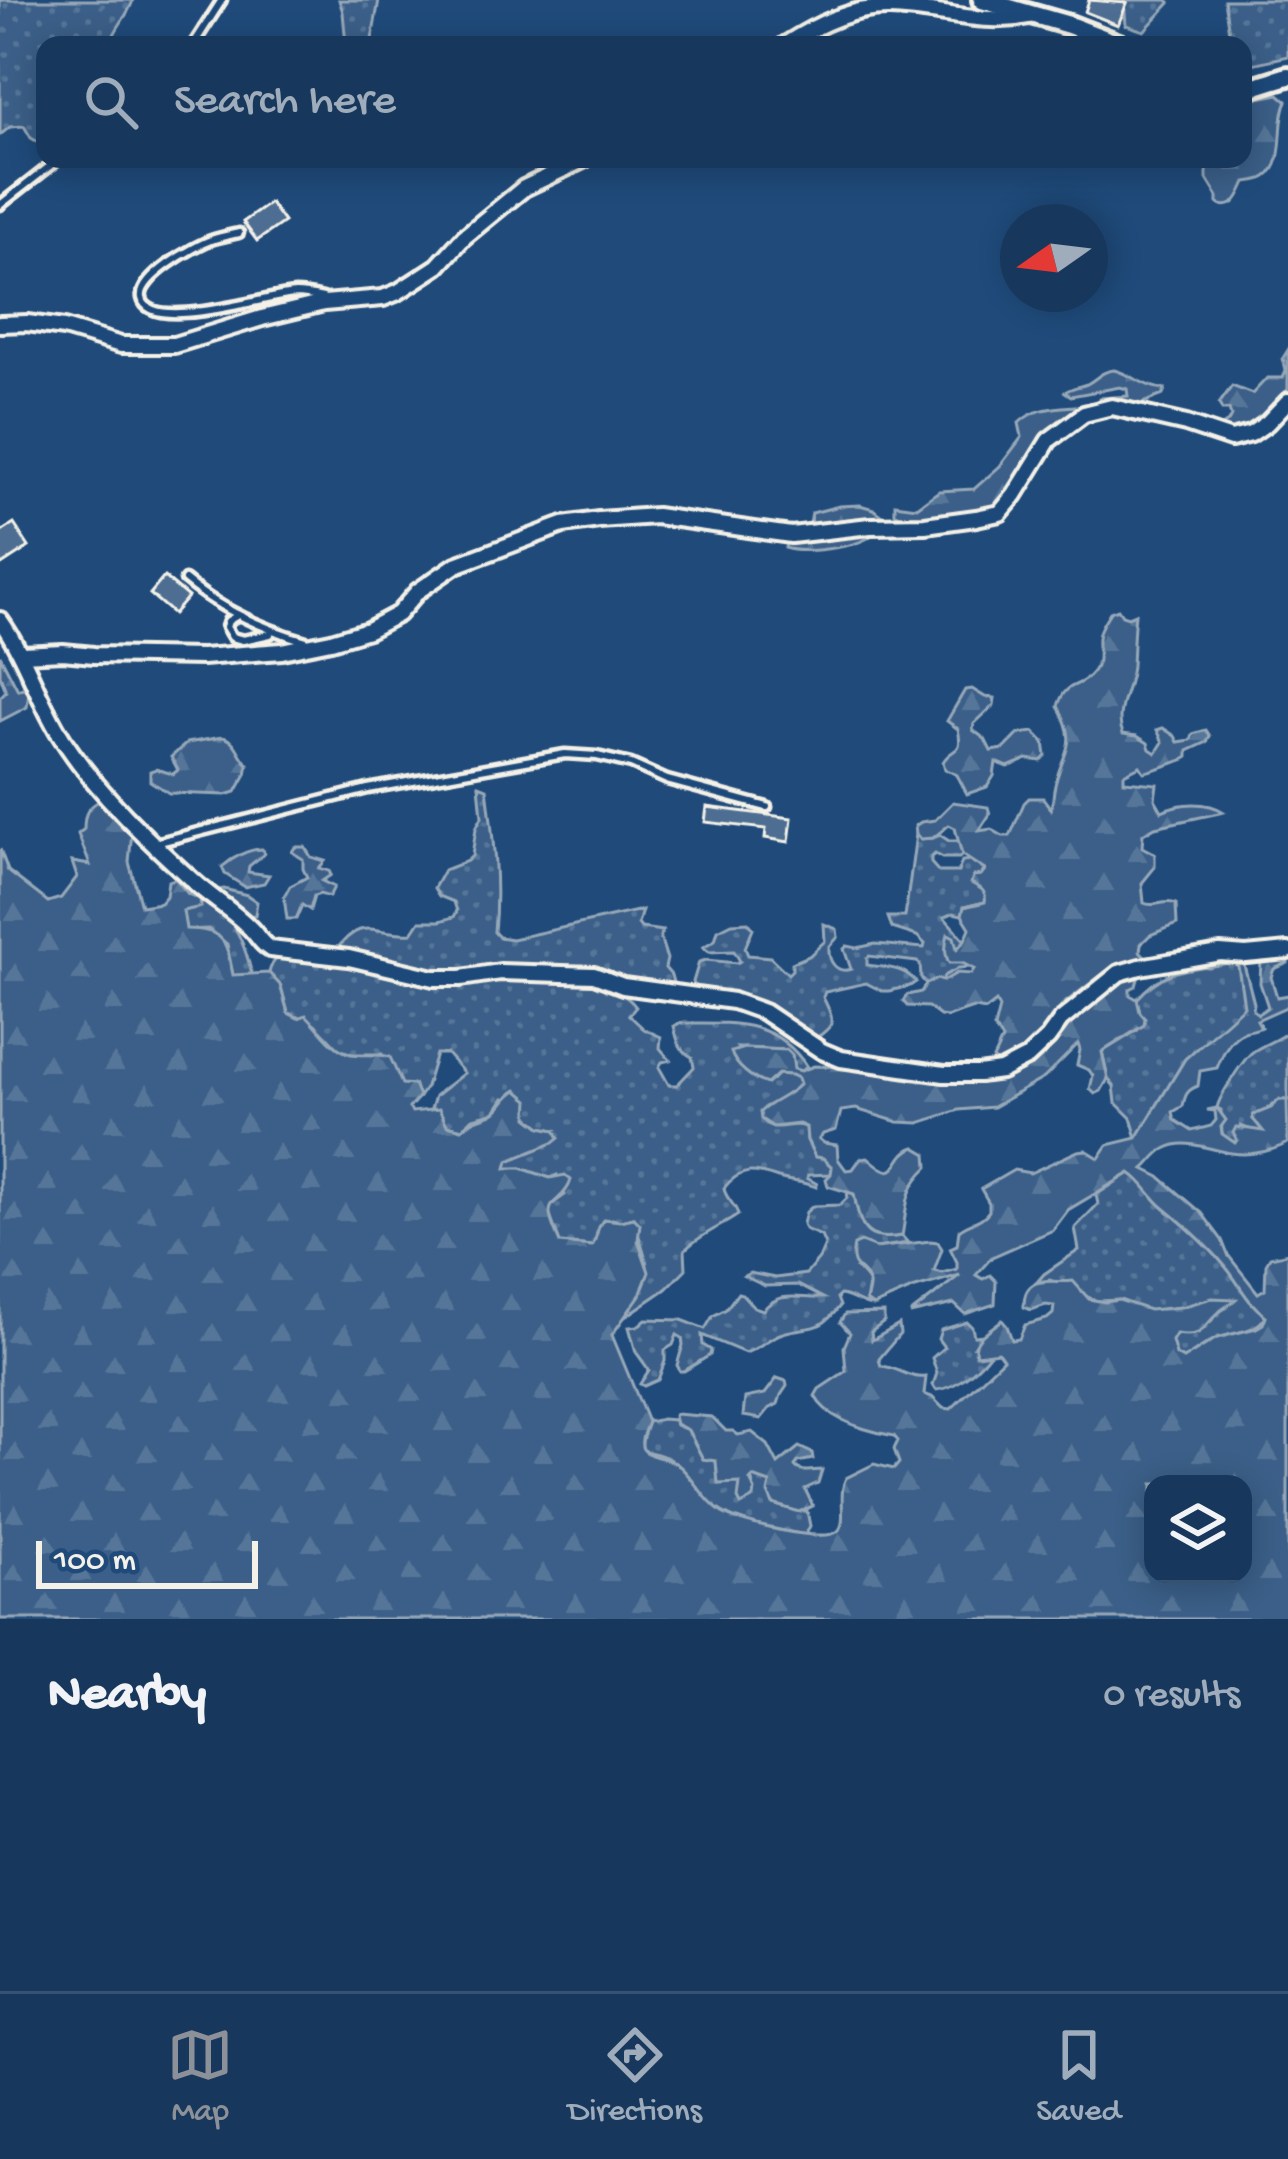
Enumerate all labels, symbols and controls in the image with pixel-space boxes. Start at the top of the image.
search box [36,36,1252,168]
icon: search [78,69,144,135]
text: Search here [174,76,396,129]
north arrow [1000,204,1108,312]
map controls [1144,1475,1252,1583]
button: layers [1144,1475,1252,1583]
scale bar [36,1535,258,1588]
text: 100 m [54,1543,136,1581]
text: Nearby [48,1667,206,1727]
text: 0 results [1103,1674,1240,1720]
tab: Map [167,2022,233,2132]
tab: Directions [568,2022,702,2132]
tab: Saved [1036,2022,1121,2132]

